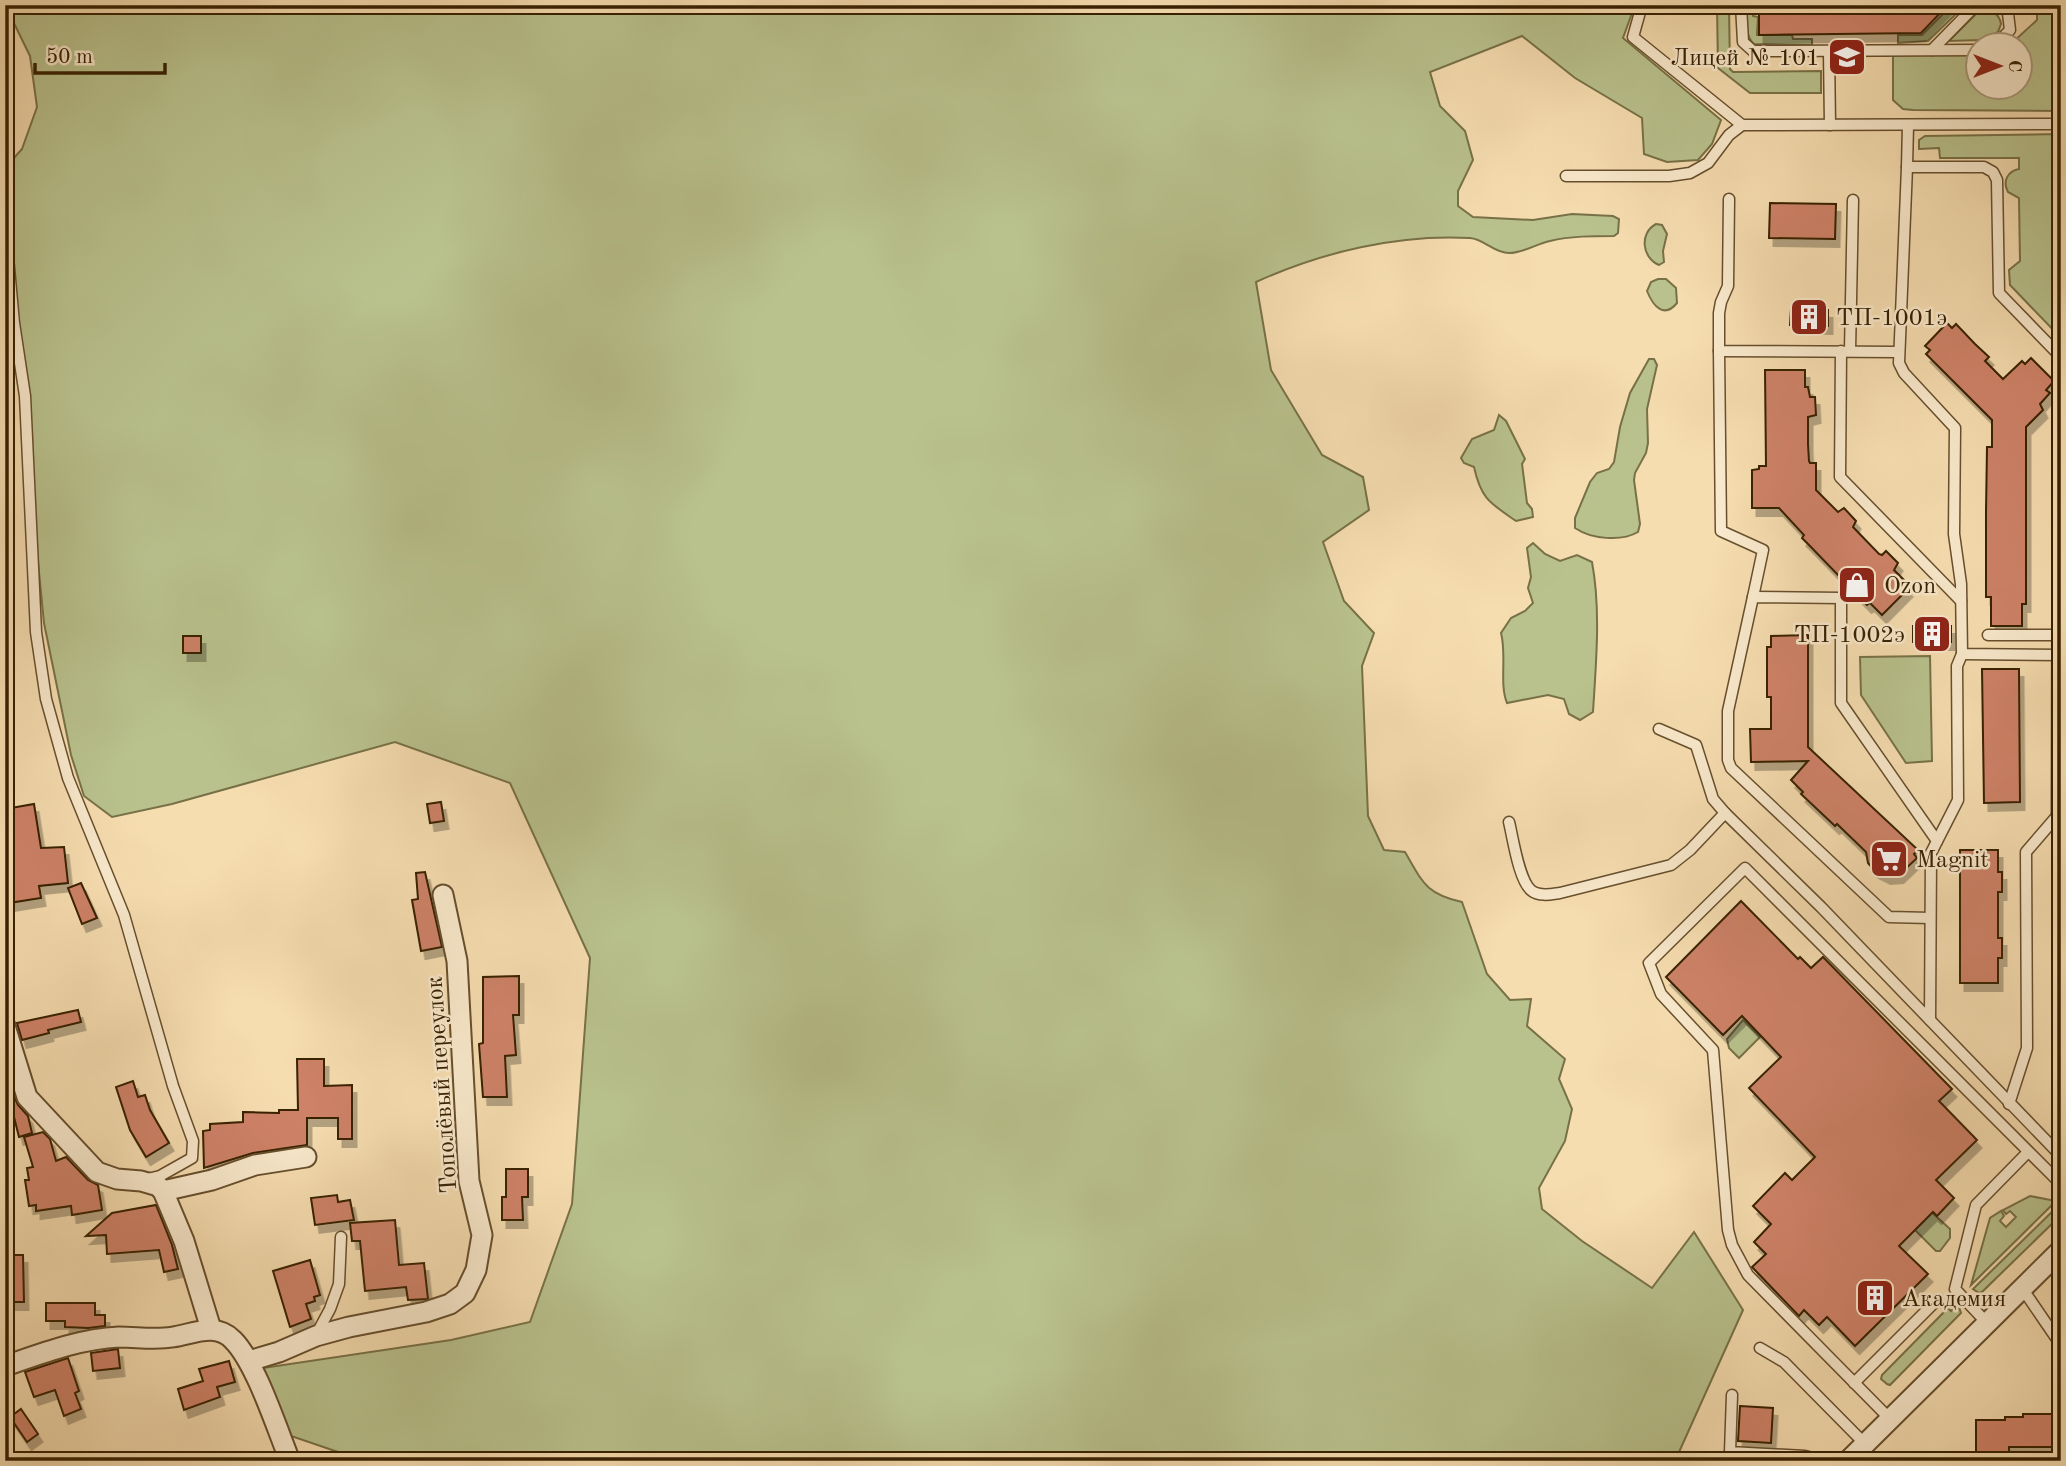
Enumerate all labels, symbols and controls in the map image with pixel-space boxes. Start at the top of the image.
scale bar [35,32,164,76]
north arrow [1965,32,2035,102]
school or university icon: Лицей № 101 [1826,36,1868,78]
text: 50 m [46,47,93,68]
place label: Лицей № 101 [1670,47,1820,71]
text: С [2004,60,2023,72]
building icon: ТП-1001э [1788,296,1830,338]
place label: ТП-1001э [1836,307,1947,331]
shop icon: Ozon [1836,564,1878,606]
place label: Ozon [1884,575,1936,599]
building icon: ТП-1002э [1911,613,1953,655]
place label: ТП-1002э [1794,624,1905,648]
supermarket icon: Magnit [1868,838,1910,880]
place label: Magnit [1916,849,1989,873]
street label: Тополёвый переулок [423,975,463,1194]
building icon: Академия [1854,1277,1896,1319]
place label: Академия [1902,1288,2006,1312]

